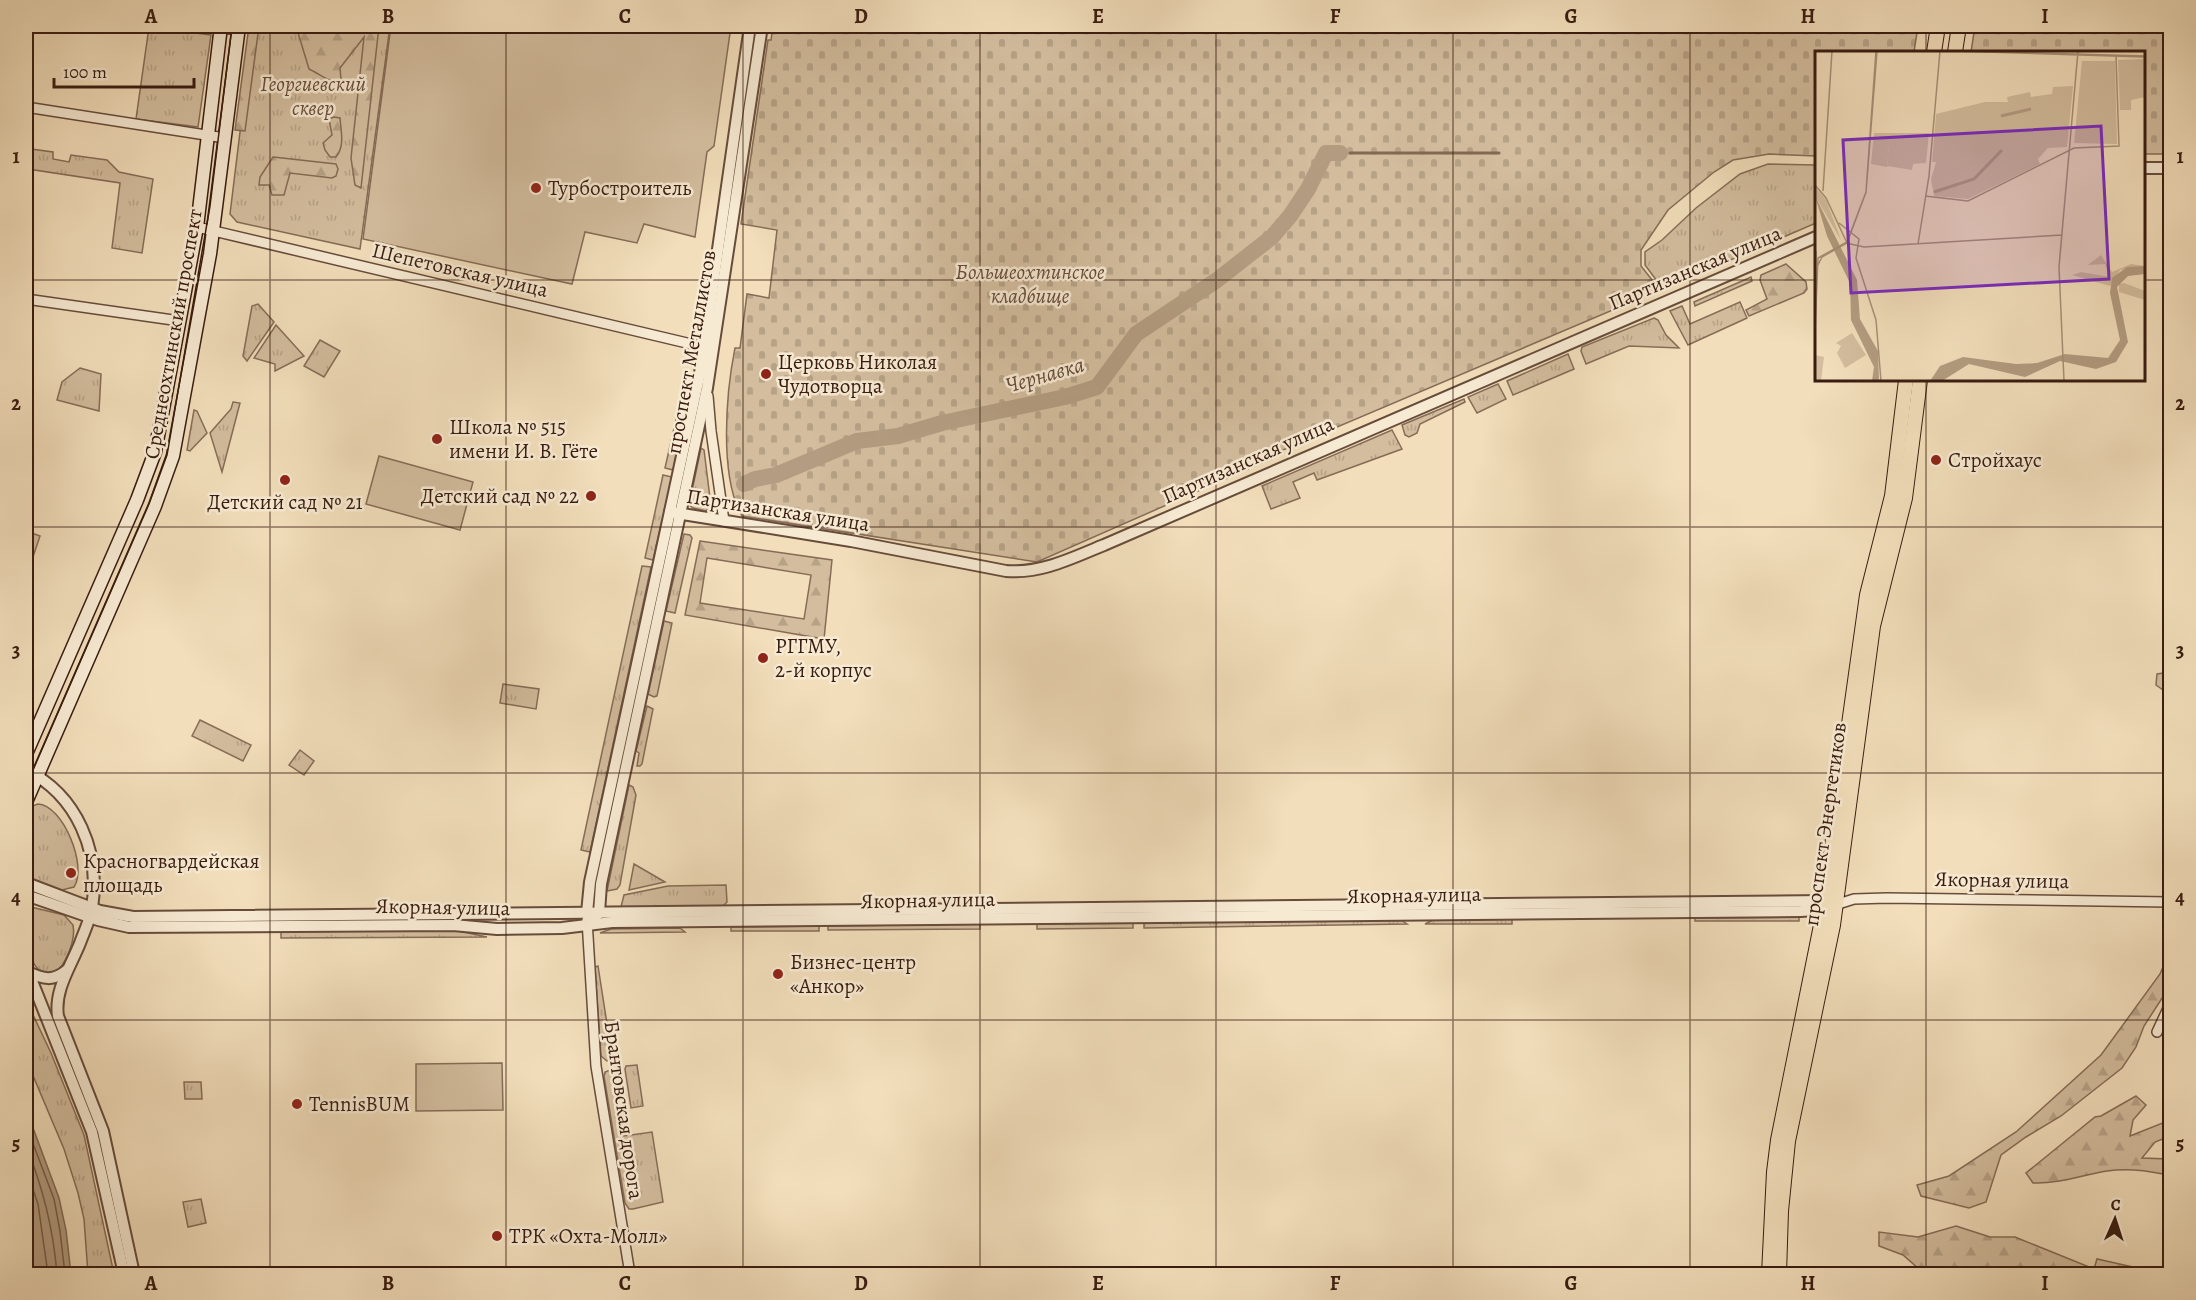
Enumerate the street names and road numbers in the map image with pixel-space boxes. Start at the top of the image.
street label: Среднеохтинский проспект [137,207,209,461]
street label: Партизанская улица [1604,219,1786,317]
street label: Шепетовская улица [369,236,551,304]
street label: проспект Металлистов [659,248,723,456]
street label: Партизанская улица [1158,409,1338,510]
street label: Партизанская улица [684,482,872,538]
street label: проспект Энергетиков [1797,720,1853,928]
street label: Якорная улица [1934,865,2070,895]
street label: Якорная улица [1346,880,1482,910]
street label: Якорная улица [860,885,996,915]
street label: Якорная улица [375,892,511,922]
street label: Брантовская дорога [598,1019,650,1201]

